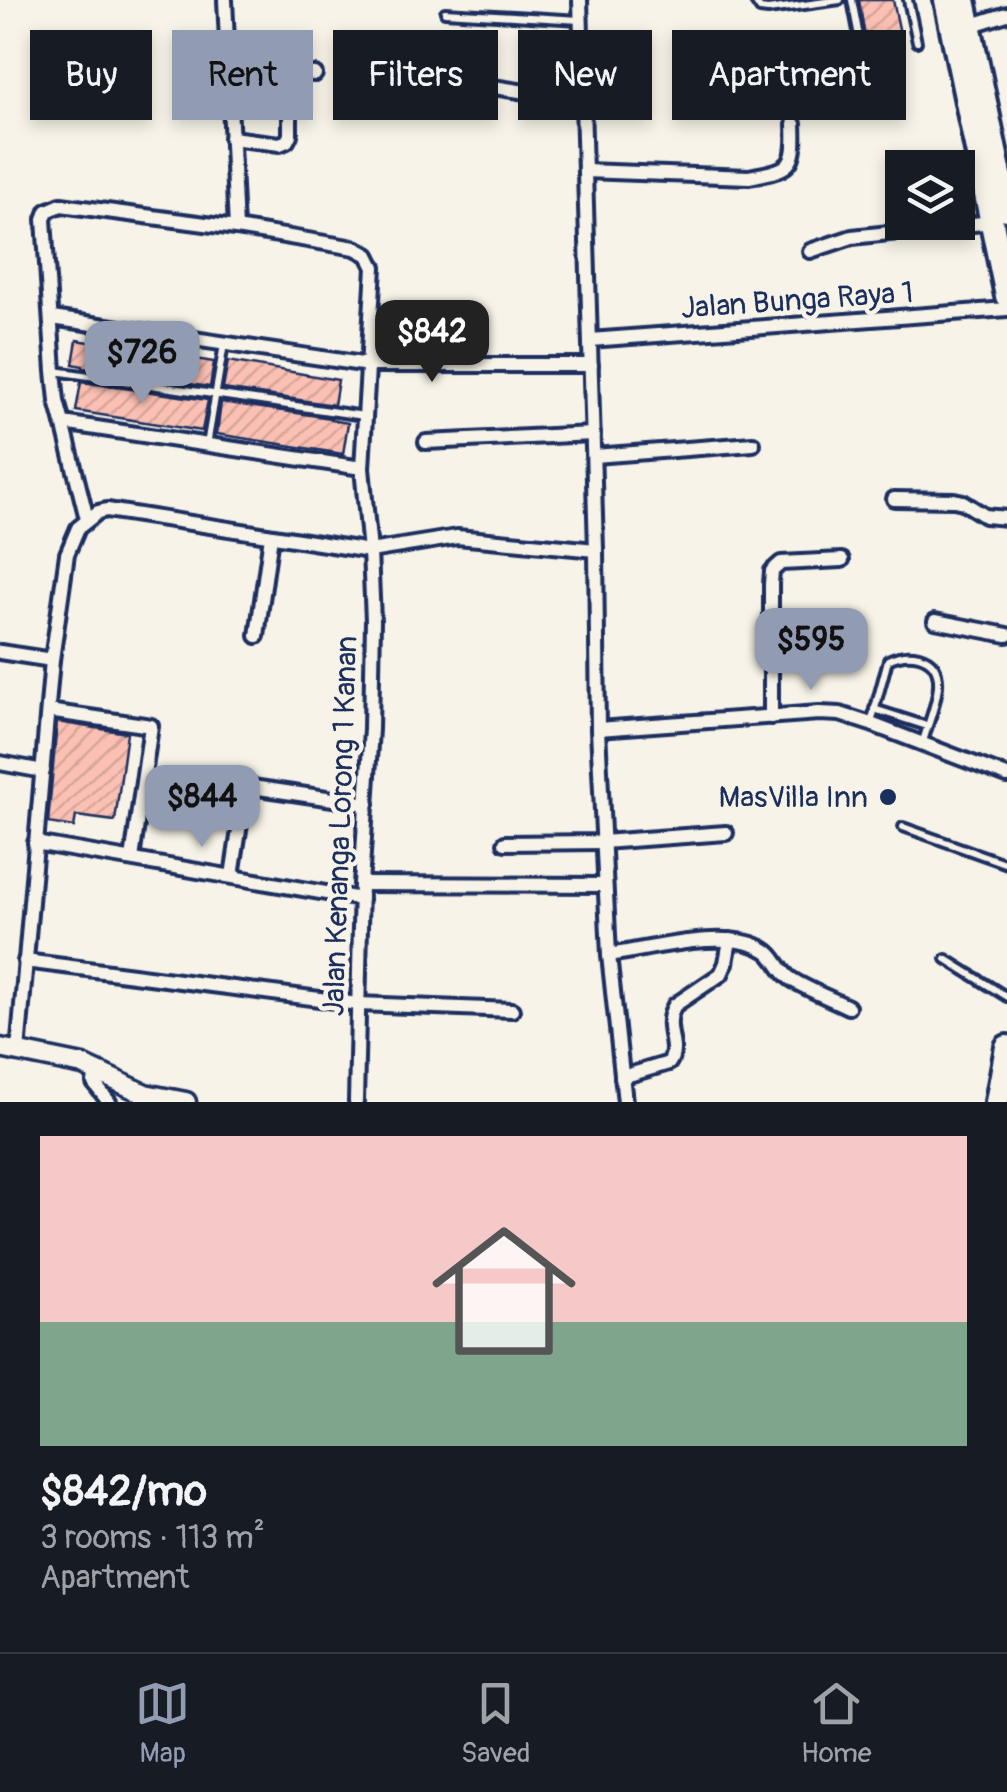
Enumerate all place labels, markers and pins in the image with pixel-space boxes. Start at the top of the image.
pin: $842 [373,300,491,385]
pin: $726 [83,321,201,406]
pin: $595 [752,608,870,693]
pin: $844 [143,765,261,850]
place label: MasVilla Inn [719,779,868,816]
marker: MasVilla Inn [877,786,899,808]

